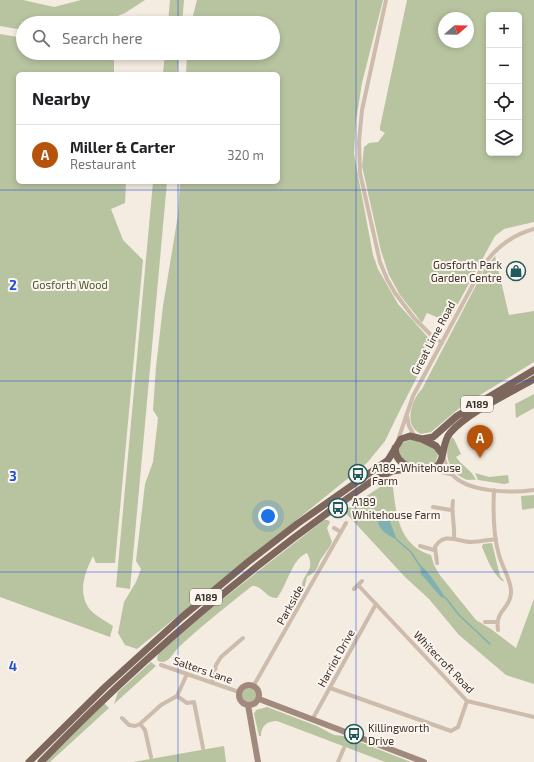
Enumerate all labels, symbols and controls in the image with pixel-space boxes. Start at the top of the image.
north arrow [438,12,474,48]
map controls [486,12,522,156]
button: + [486,12,522,48]
search box [16,16,280,60]
icon: search [30,27,52,49]
text: Search here [62,29,143,47]
button: − [486,48,522,84]
button: locate [486,84,522,120]
text: Nearby [32,88,90,108]
button: layers [486,120,522,156]
text: Miller & Carter [70,138,175,156]
text: A [41,147,49,163]
text: 320 m [227,147,264,163]
text: Restaurant [70,156,136,172]
place label: Gosforth Park Garden Centre [431,258,502,284]
shop icon: Gosforth Park Garden Centre [505,260,527,282]
text: 2 [9,277,17,293]
park label: Gosforth Wood [32,278,108,291]
street label: Great Lime Road [408,299,457,377]
road number: A189 [461,396,493,412]
pin: A [467,425,493,458]
place label: A189-Whitehouse Farm [372,461,461,487]
bus stop icon: A189-Whitehouse Farm [347,463,369,485]
text: 3 [9,468,17,484]
place label: A189 Whitehouse Farm [352,495,440,521]
bus stop icon: A189 Whitehouse Farm [327,497,349,519]
your location [258,506,278,526]
street label: Parkside [273,583,306,627]
road number: A189 [190,589,222,605]
street label: Harriot Drive [314,627,357,689]
street label: Whitecroft Road [411,628,477,696]
street label: Salters Lane [172,653,235,686]
text: 4 [9,658,17,674]
place label: Killingworth Drive [368,721,429,747]
bus stop icon: Killingworth Drive [343,723,365,745]

